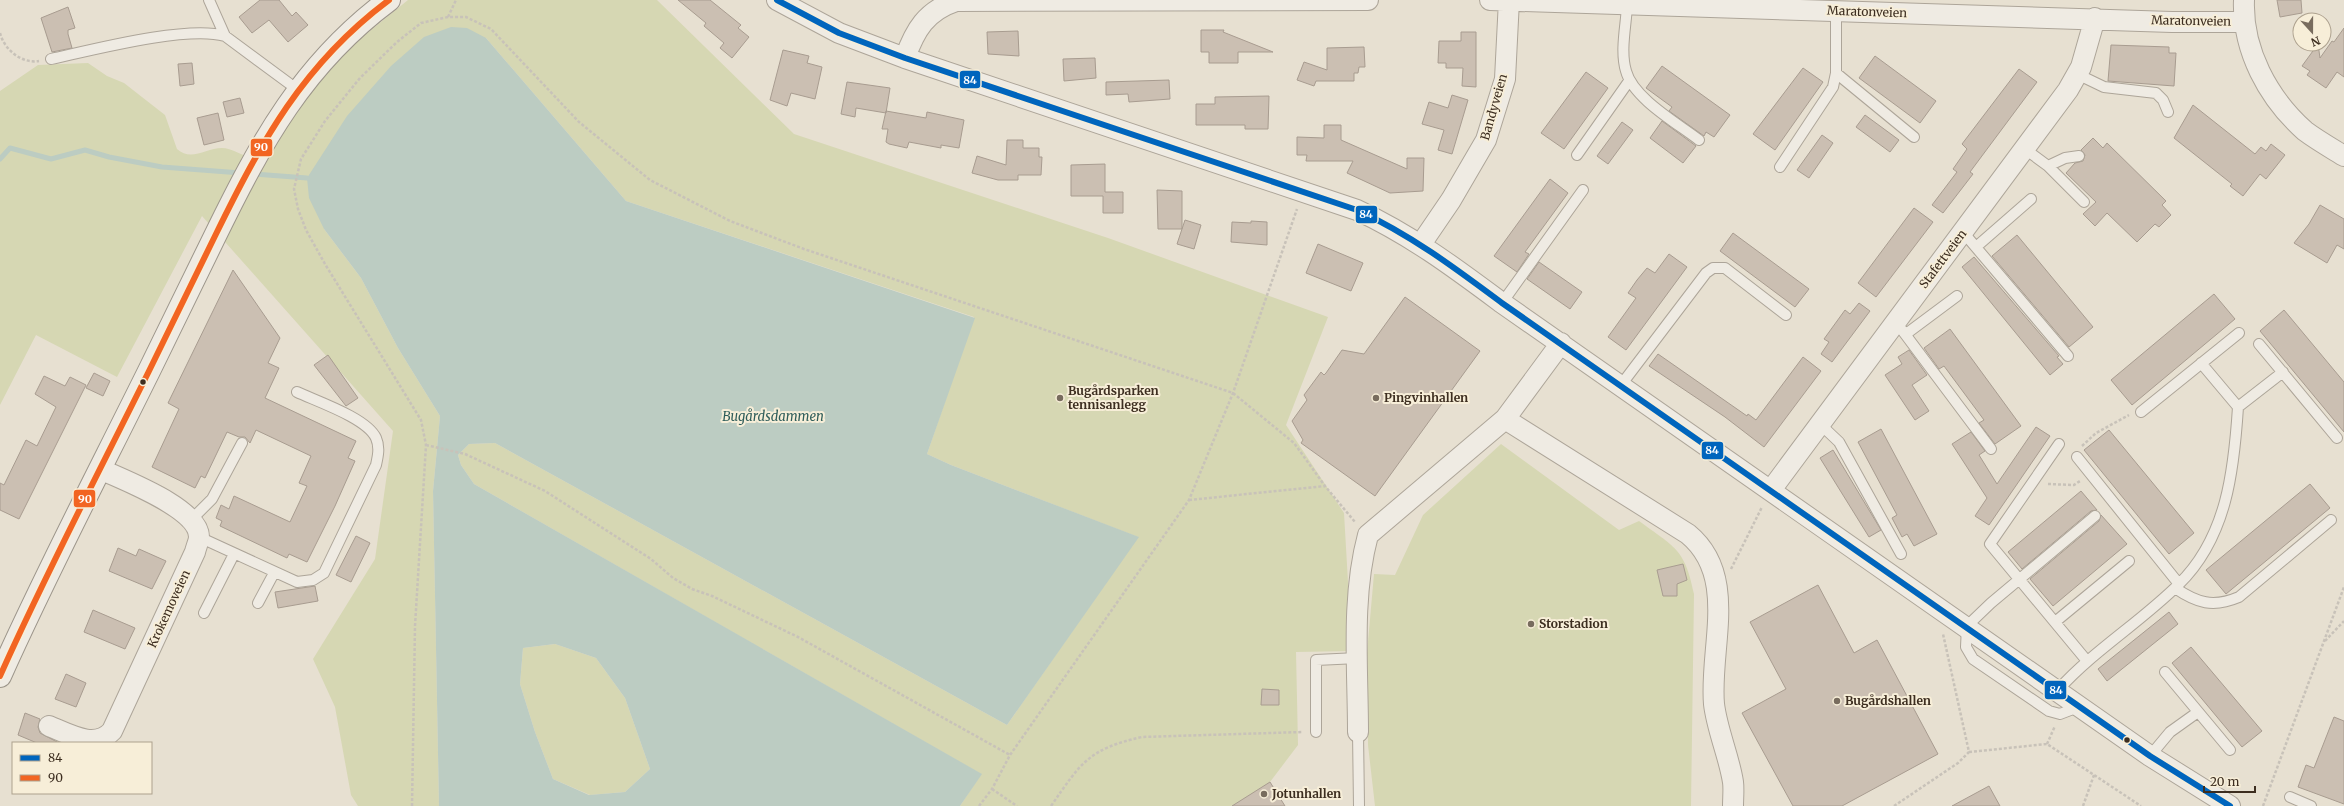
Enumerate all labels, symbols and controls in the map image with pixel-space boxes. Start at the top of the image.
street label: Maratonveien [1827,3,1907,20]
street label: Maratonveien [2151,12,2231,29]
north arrow [2292,12,2332,52]
text: N [2309,33,2322,50]
line badge: 84 [959,70,981,89]
street label: Bandyveien [1477,72,1510,142]
text: 84 [963,73,977,87]
line badge: 90 [250,138,273,157]
text: 90 [254,140,268,154]
line badge: 84 [1355,205,1378,224]
text: 84 [1359,207,1373,221]
street label: Stafettveien [1916,226,1970,291]
unlabelled marker [138,377,148,387]
place label: Bugårdsparken tennisanlegg [1068,383,1159,412]
place label: Pingvinhallen [1384,390,1468,405]
marker: Bugårdsparken tennisanlegg [1055,393,1065,403]
marker: Pingvinhallen [1371,393,1381,403]
water label: Bugårdsdammen [722,408,824,425]
line badge: 84 [1701,441,1724,460]
text: 84 [1705,443,1719,457]
line badge: 90 [73,489,96,508]
text: 90 [78,492,92,506]
street label: Krokemoveien [144,568,193,650]
place label: Storstadion [1539,616,1608,631]
marker: Storstadion [1526,619,1536,629]
line badge: 84 [2044,680,2067,700]
text: 84 [2049,683,2063,697]
place label: Bugårdshallen [1845,693,1931,708]
marker: Bugårdshallen [1832,696,1842,706]
unlabelled marker [2122,735,2132,745]
legend [12,742,152,794]
text: 84 [48,750,63,765]
scale bar [2204,768,2255,794]
text: 90 [48,770,63,785]
text: 20 m [2210,774,2239,789]
place label: Jotunhallen [1271,786,1341,801]
marker: Jotunhallen [1259,789,1269,799]

